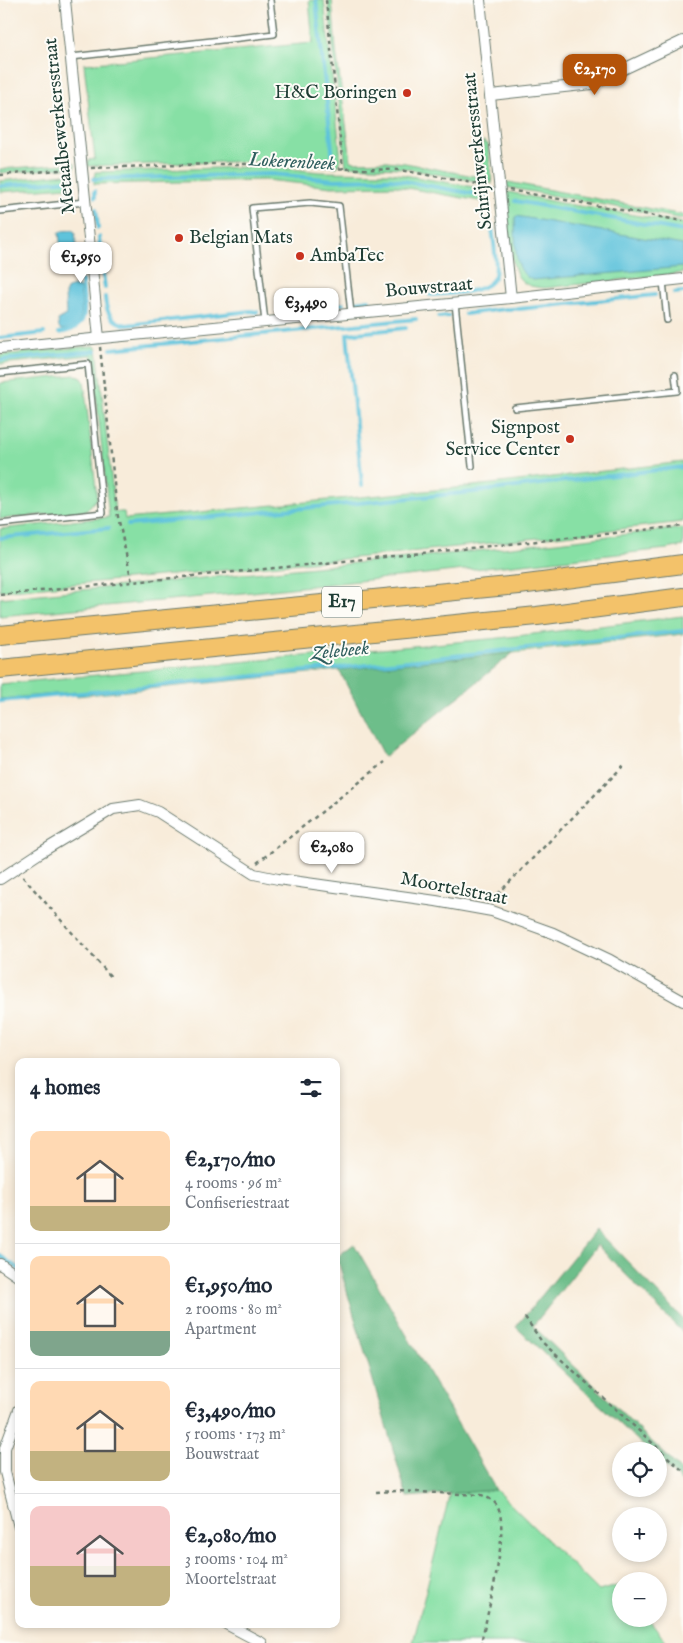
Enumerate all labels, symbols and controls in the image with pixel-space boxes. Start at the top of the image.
street label: Metaalbewerkersstraat [39,36,81,215]
pin: €2,170 [554,54,636,96]
text: €2,170 [574,60,616,80]
street label: Schrijnwerkersstraat [458,71,498,231]
place label: H&C Boringen [275,81,397,105]
marker: H&C Boringen [401,87,413,99]
water label: Lokerenbeek [247,147,336,177]
place label: Belgian Mats [189,226,293,250]
marker: Belgian Mats [173,232,185,244]
pin: €1,950 [40,242,122,284]
place label: AmbaTec [309,244,384,268]
text: €1,950 [61,248,101,268]
marker: AmbaTec [294,250,306,262]
street label: Bouwstraat [384,272,474,304]
pin: €3,490 [265,288,347,330]
text: €3,490 [285,294,327,314]
place label: Signpost Service Center [445,416,560,462]
marker: Signpost Service Center [564,433,576,445]
road number: E17 [322,586,362,618]
water label: Zelebeek [308,636,371,668]
pin: €2,080 [291,832,373,874]
text: €2,080 [310,838,354,858]
street label: Moortelstraat [398,867,510,911]
icon: filters [297,1074,325,1102]
text: 4 homes [30,1075,100,1102]
text: €2,170/mo [185,1147,275,1174]
icon: home [70,1151,130,1211]
text: 4 rooms · 96 m² [185,1174,282,1194]
text: Confiseriestraat [185,1194,290,1214]
text: €1,950/mo [185,1273,272,1300]
icon: home [70,1276,130,1336]
text: 2 rooms · 80 m² [185,1300,282,1320]
text: Apartment [185,1320,256,1340]
text: €3,490/mo [185,1398,276,1425]
icon: home [70,1401,130,1461]
text: 5 rooms · 173 m² [185,1425,286,1445]
map controls [612,1442,667,1627]
button: locate [612,1442,667,1497]
text: Bouwstraat [185,1445,259,1465]
button: + [612,1507,667,1562]
text: €2,080/mo [185,1523,276,1550]
icon: home [70,1526,130,1586]
text: 3 rooms · 104 m² [185,1550,288,1570]
text: Moortelstraat [185,1570,276,1590]
button: − [612,1572,667,1627]

